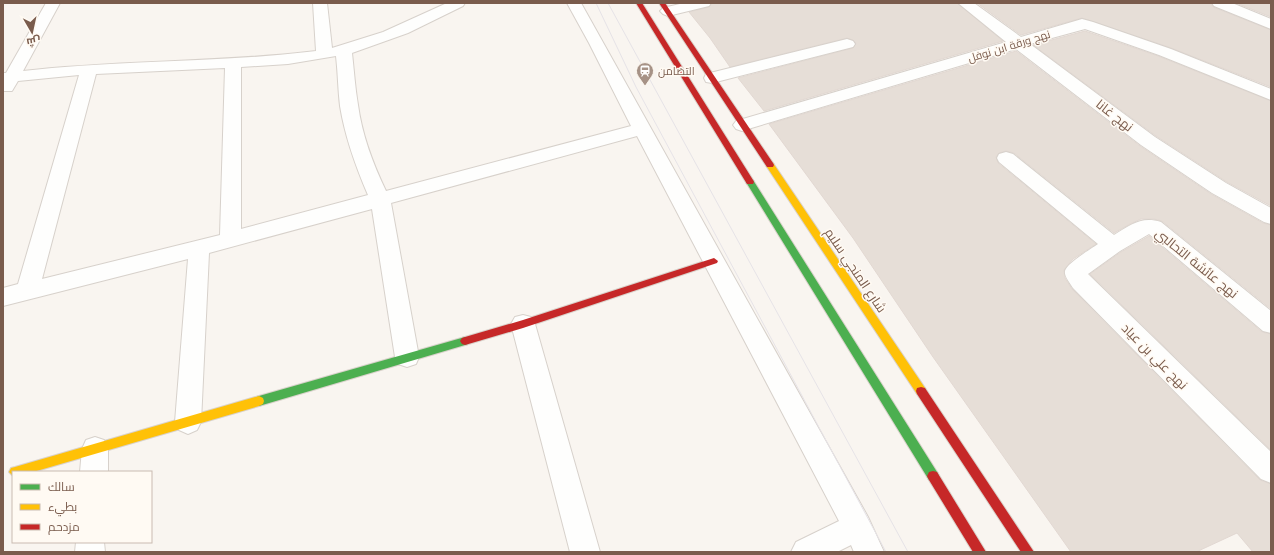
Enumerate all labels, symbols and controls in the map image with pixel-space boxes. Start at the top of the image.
north arrow [12,12,52,52]
street label: نهج ورقة ابن نوفل [966,27,1052,66]
text: ش [25,34,42,50]
station icon: التضامن [635,61,655,86]
place label: التضامن [658,64,695,78]
street label: نهج غانا [1093,96,1137,135]
street label: شارع المنجي سليم [819,225,890,317]
street label: نهج عائشة التحالبي [1151,225,1242,304]
street label: نهج علي بن عياد [1117,320,1191,394]
legend [12,471,152,543]
text: سالك [48,479,75,494]
text: بطيء [48,499,77,517]
text: مزدحم [48,519,80,535]

